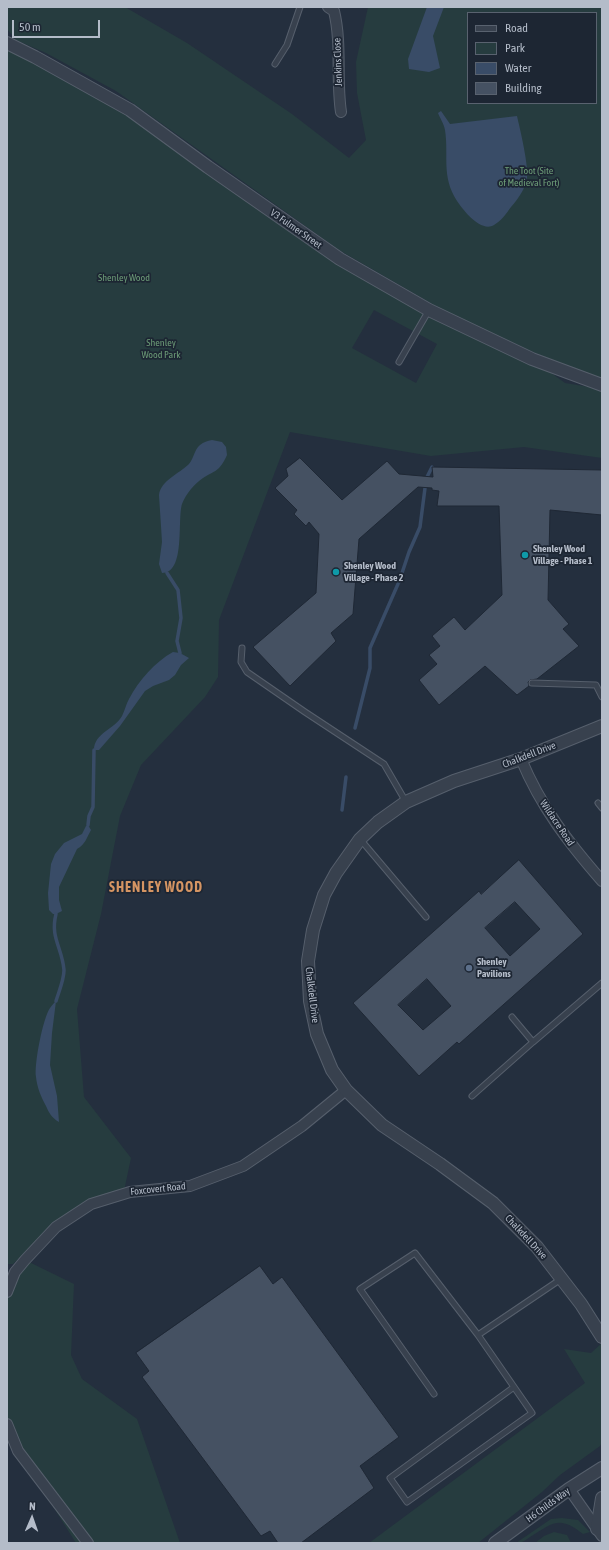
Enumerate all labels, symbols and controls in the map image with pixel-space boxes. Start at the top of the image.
scale bar [14,12,102,38]
legend [467,12,597,104]
text: 50 m [19,20,41,34]
text: Road [505,21,528,35]
street label: Jenkins Close [331,38,345,86]
text: Park [505,41,525,55]
text: Water [505,61,531,75]
text: Building [505,81,542,95]
park label: The Toot (Site of Medieval Fort) [499,165,559,188]
street label: V3 Fulmer Street [268,207,324,251]
park label: Shenley Wood [98,272,150,284]
park label: Shenley Wood Park [141,337,181,360]
place label: Shenley Wood Village - Phase 1 [533,543,593,566]
marker: Shenley Wood Village - Phase 1 [520,550,530,560]
place label: Shenley Wood Village - Phase 2 [344,560,404,584]
marker: Shenley Wood Village - Phase 2 [331,567,341,577]
street label: Chalkdell Drive [501,739,557,771]
street label: Wildacre Road [537,798,577,848]
district label: SHENLEY WOOD [109,880,203,896]
place label: Shenley Pavilions [477,956,511,980]
marker: Shenley Pavilions [464,963,474,973]
street label: Chalkdell Drive [303,966,321,1024]
street label: Foxcovert Road [130,1180,186,1198]
street label: Chalkdell Drive [502,1212,550,1262]
street label: H6 Childs Way [524,1485,572,1525]
north arrow [12,1498,52,1538]
text: N [29,1500,36,1512]

